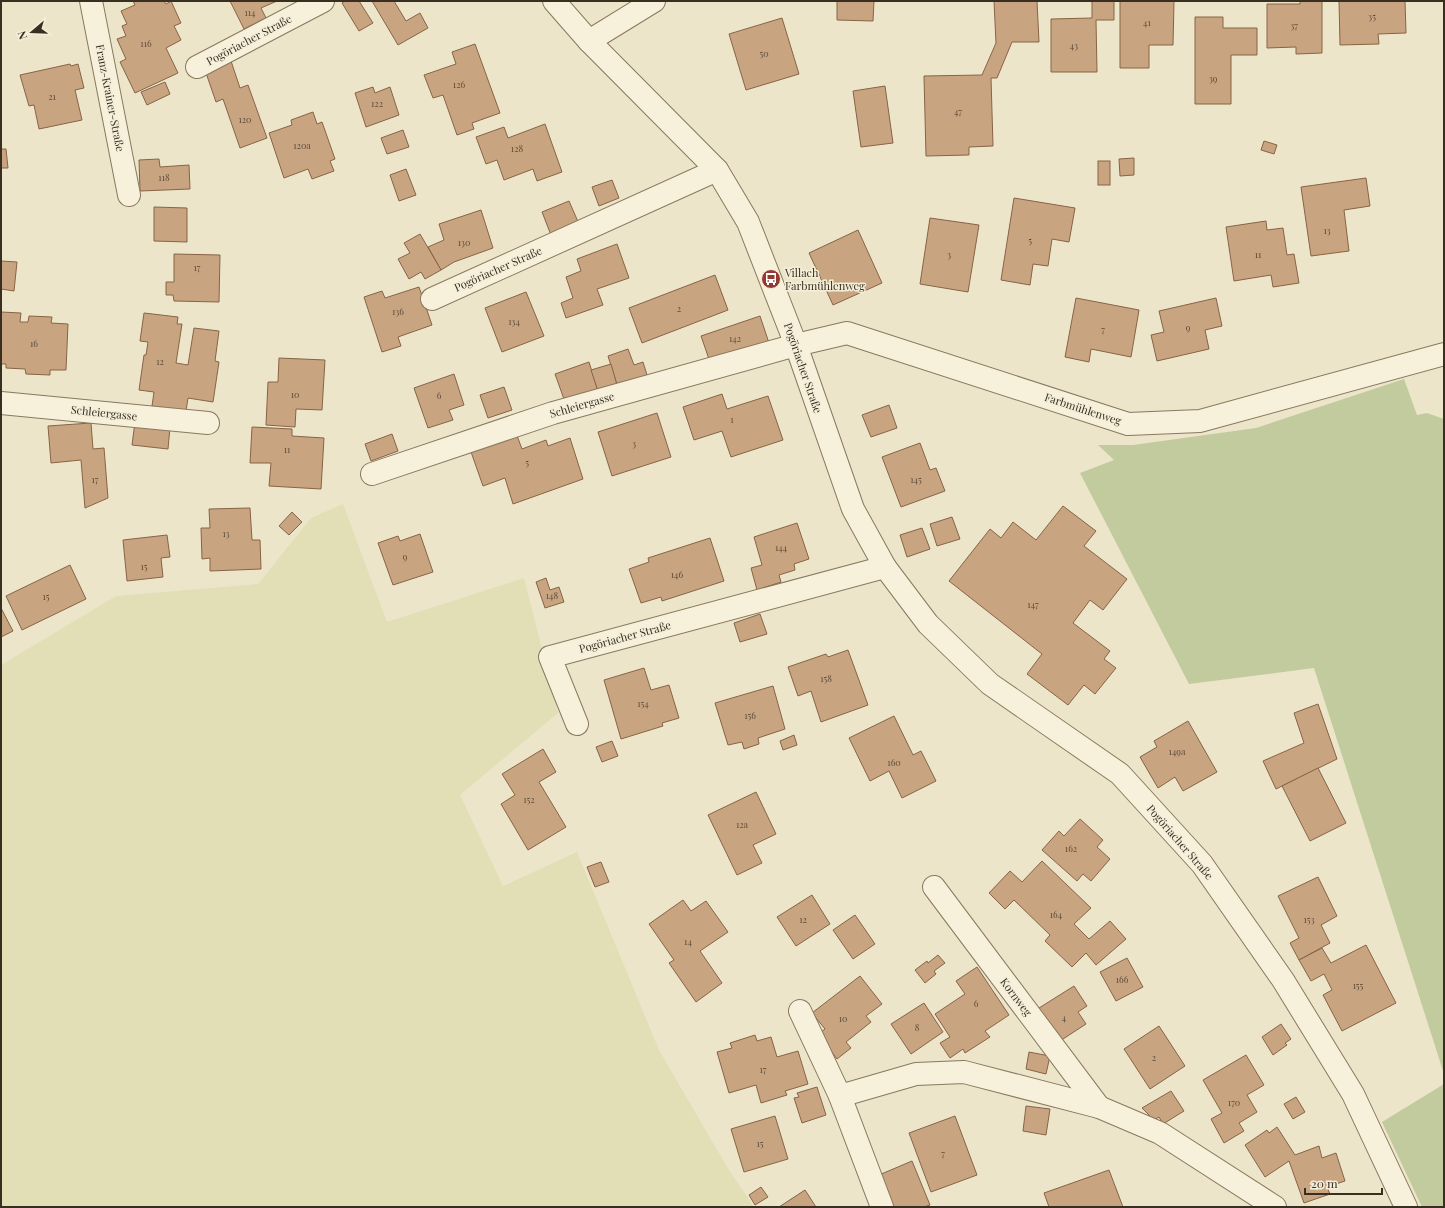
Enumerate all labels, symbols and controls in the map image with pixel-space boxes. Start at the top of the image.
house number: 114 [244,6,256,18]
house number: 35 [1368,10,1376,22]
street label: Pogöriacher Straße [203,11,294,68]
north arrow [12,12,52,52]
house number: 41 [1143,16,1152,28]
house number: 37 [1290,19,1298,31]
text: N [14,29,30,42]
house number: 116 [140,37,152,49]
house number: 43 [1070,39,1078,51]
street label: Franz-Krainer-Straße [93,43,128,153]
house number: 50 [759,47,769,59]
house number: 39 [1209,72,1218,84]
house number: 126 [453,78,465,90]
house number: 21 [48,90,56,102]
house number: 122 [371,97,383,109]
house number: 47 [954,105,962,117]
house number: 120 [238,113,252,125]
house number: 120a [293,139,311,151]
house number: 128 [511,142,523,154]
house number: 118 [158,171,170,183]
house number: 13 [1323,224,1331,236]
house number: 5 [1028,234,1032,246]
house number: 130 [458,236,470,248]
street label: Pogöriacher Straße [452,242,544,295]
house number: 3 [947,248,951,260]
house number: 11 [1255,248,1262,260]
house number: 17 [194,261,201,273]
place label: Villach Farbmühlenweg [784,265,865,293]
bus stop icon: Villach Farbmühlenweg [760,268,782,290]
house number: 2 [677,302,681,314]
house number: 136 [392,305,404,317]
house number: 134 [508,315,520,327]
street label: Pogöriacher Straße [781,321,826,415]
house number: 9 [1186,321,1191,333]
house number: 7 [1101,323,1105,335]
house number: 142 [729,332,741,344]
house number: 16 [30,337,38,349]
house number: 12 [156,355,164,367]
house number: 10 [291,388,299,400]
street label: Schleiergasse [548,388,616,421]
house number: 6 [437,389,442,401]
street label: Farbmühlenweg [1043,389,1124,428]
street label: Schleiergasse [70,402,138,423]
house number: 1 [730,413,734,425]
house number: 3 [632,437,636,449]
house number: 11 [284,443,291,455]
house number: 5 [525,456,529,468]
house number: 17 [92,473,99,485]
house number: 145 [910,473,922,485]
house number: 13 [222,527,230,539]
house number: 144 [775,541,788,553]
house number: 9 [403,550,408,562]
house number: 15 [141,560,148,572]
house number: 146 [671,568,684,580]
house number: 148 [546,589,559,601]
house number: 15 [43,590,50,602]
house number: 147 [1027,598,1039,610]
street label: Pogöriacher Straße [577,617,673,656]
house number: 158 [820,672,832,684]
house number: 154 [637,697,649,709]
house number: 156 [744,709,756,721]
house number: 149a [1169,745,1186,757]
house number: 160 [887,756,901,768]
house number: 152 [523,793,535,805]
street label: Pogöriacher Straße [1144,801,1217,883]
house number: 12a [736,818,749,830]
house number: 162 [1065,842,1077,854]
house number: 164 [1050,908,1063,920]
house number: 12 [799,913,807,925]
house number: 153 [1303,913,1315,925]
house number: 14 [684,935,692,947]
house number: 166 [1116,973,1129,985]
street label: Kornweg [997,974,1036,1019]
house number: 155 [1353,979,1364,991]
house number: 6 [974,997,979,1009]
house number: 4 [1062,1011,1067,1023]
house number: 10 [839,1012,847,1024]
house number: 8 [915,1021,920,1033]
house number: 2 [1152,1051,1156,1063]
house number: 17 [760,1063,767,1075]
house number: 170 [1228,1096,1240,1108]
house number: 15 [757,1137,764,1149]
house number: 7 [941,1147,945,1159]
scale bar [1305,1170,1382,1196]
text: 20 m [1311,1175,1338,1191]

